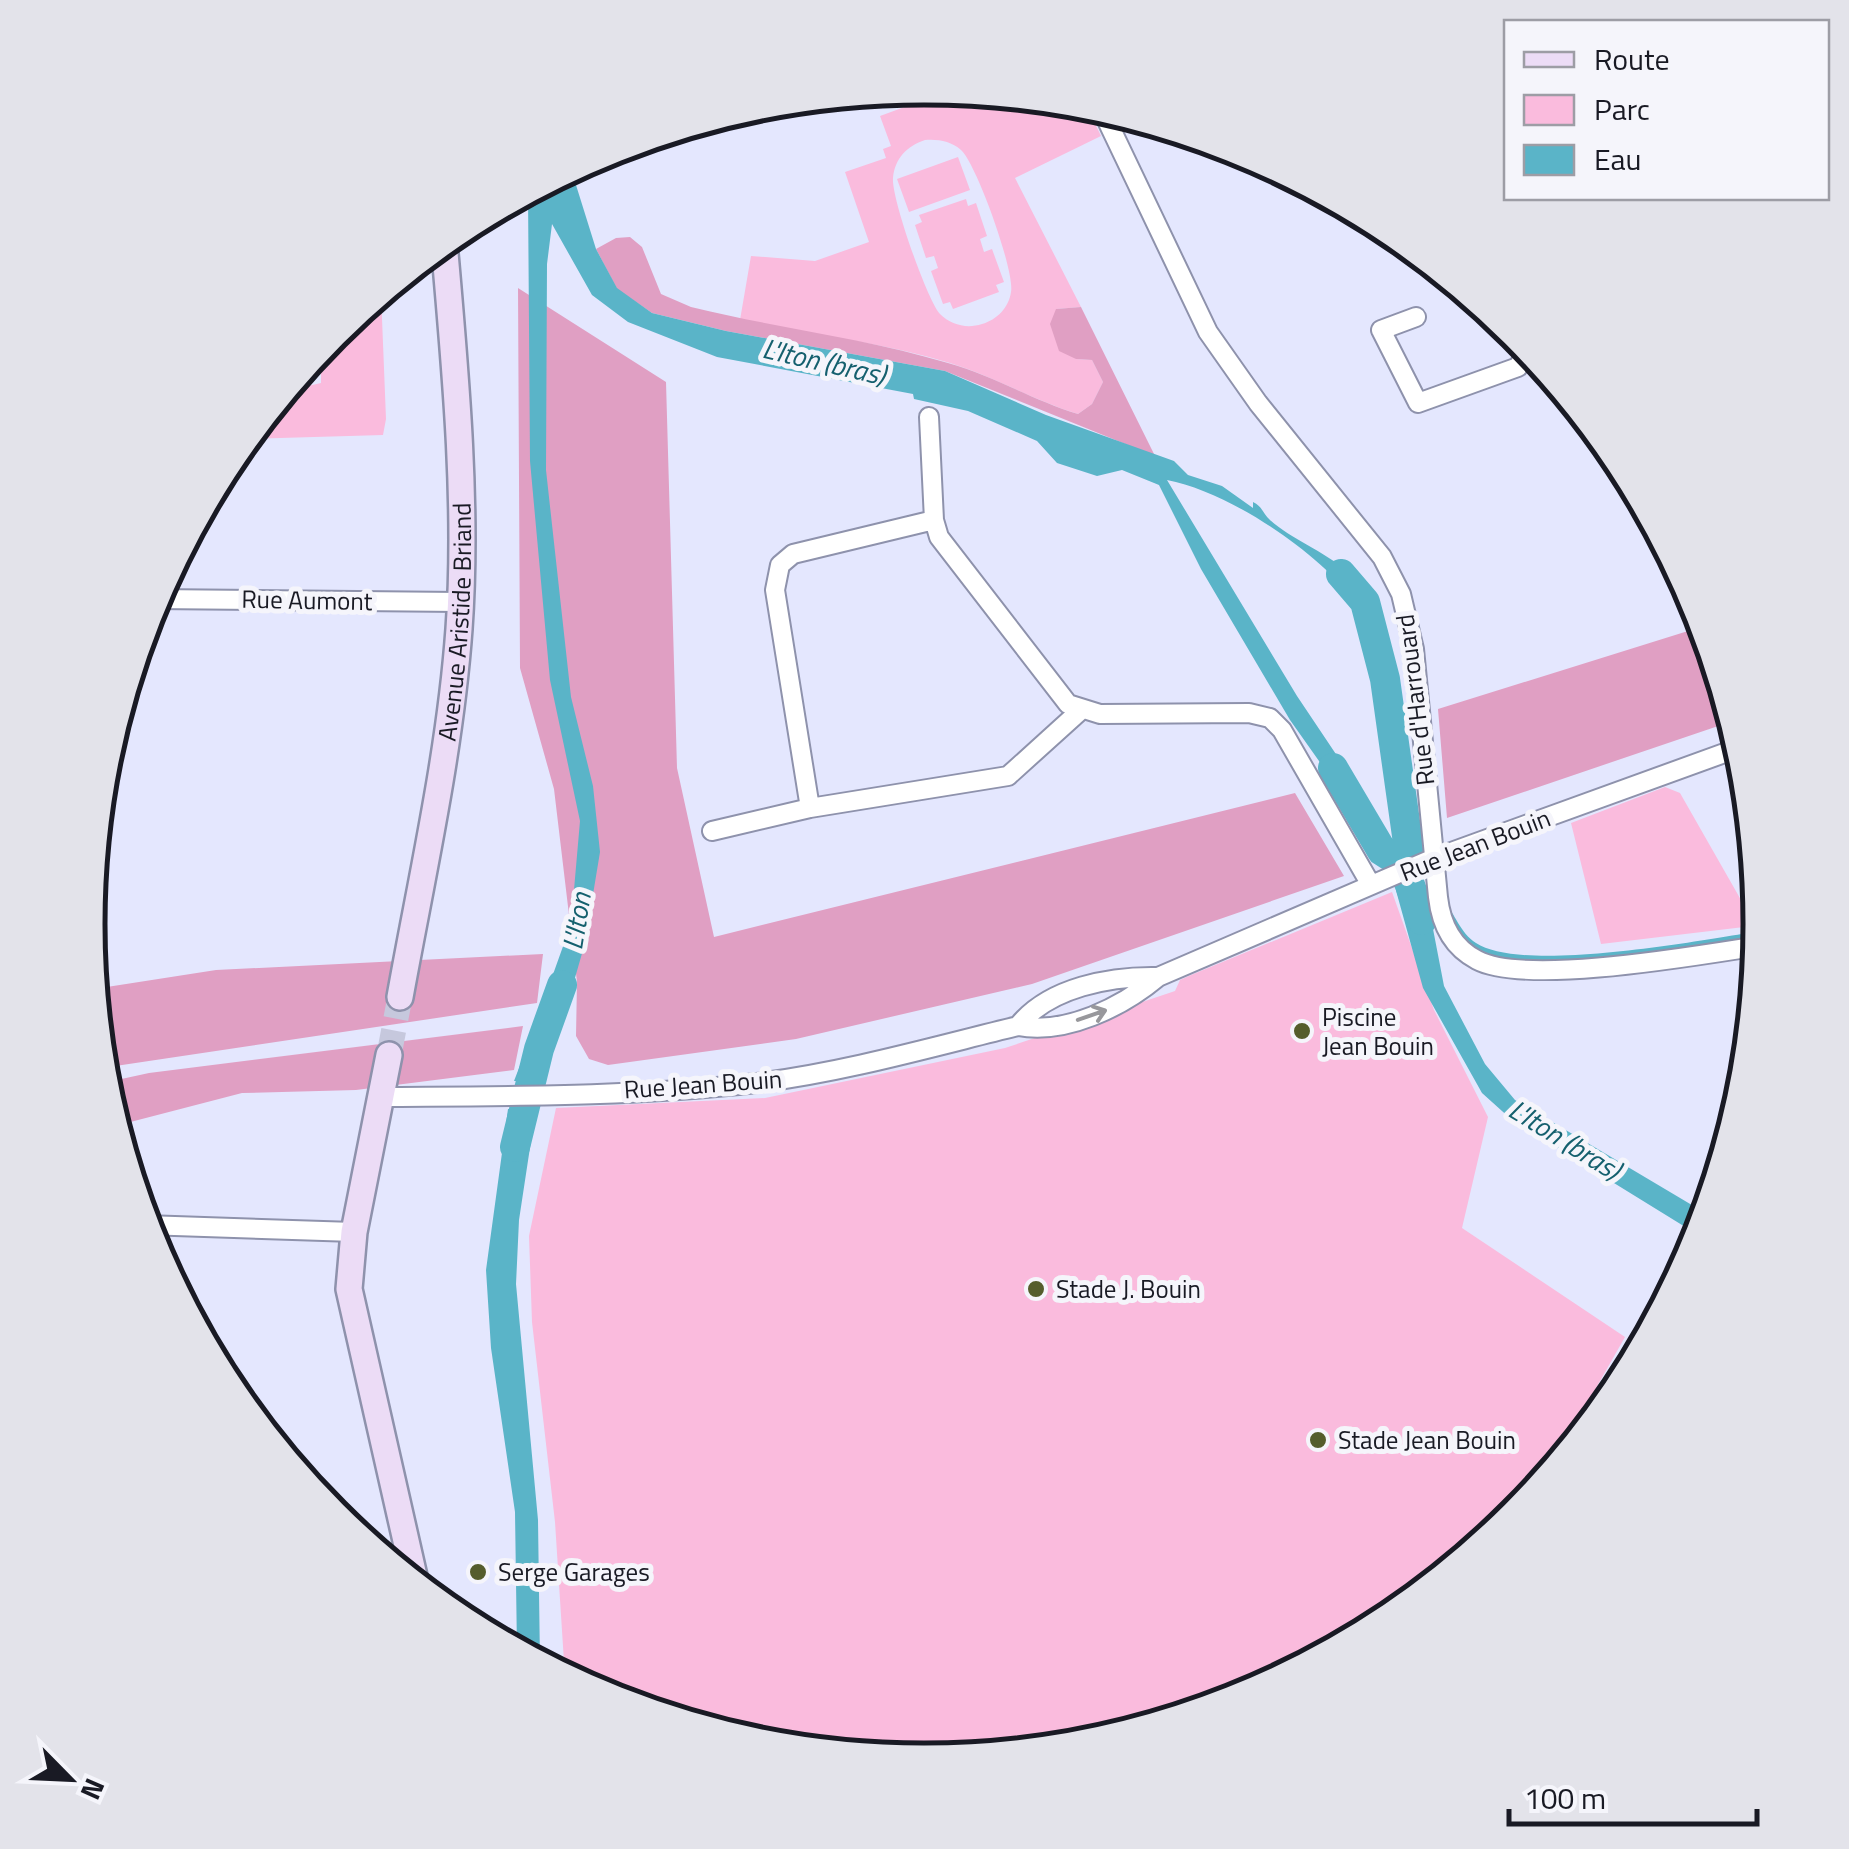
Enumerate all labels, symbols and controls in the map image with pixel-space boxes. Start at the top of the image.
legend [1504,20,1829,200]
text: Route [1594,36,1670,82]
text: Parc [1594,86,1650,132]
text: Eau [1594,136,1642,182]
water label: L'Iton (bras) [758,326,892,397]
street label: Avenue Aristide Briand [428,502,481,743]
street label: Rue Aumont [241,580,373,620]
street label: Rue d'Harrouard [1386,612,1444,788]
street label: Rue Jean Bouin [1394,799,1556,891]
water label: L'Iton [550,888,602,953]
place label: Piscine Jean Bouin [1322,998,1434,1065]
one-way arrow [1076,1004,1107,1022]
marker: Piscine Jean Bouin [1291,1020,1313,1042]
street label: Rue Jean Bouin [623,1060,783,1108]
water label: L'Iton (bras) [1501,1088,1631,1192]
place label: Stade J. Bouin [1056,1270,1201,1308]
marker: Stade J. Bouin [1025,1278,1047,1300]
place label: Stade Jean Bouin [1338,1421,1516,1459]
marker: Stade Jean Bouin [1307,1429,1329,1451]
place label: Serge Garages [498,1553,650,1591]
marker: Serge Garages [467,1561,489,1583]
north arrow [20,1729,120,1829]
scale bar [1509,1764,1756,1826]
text: N [70,1772,117,1807]
text: 100 m [1524,1775,1606,1821]

